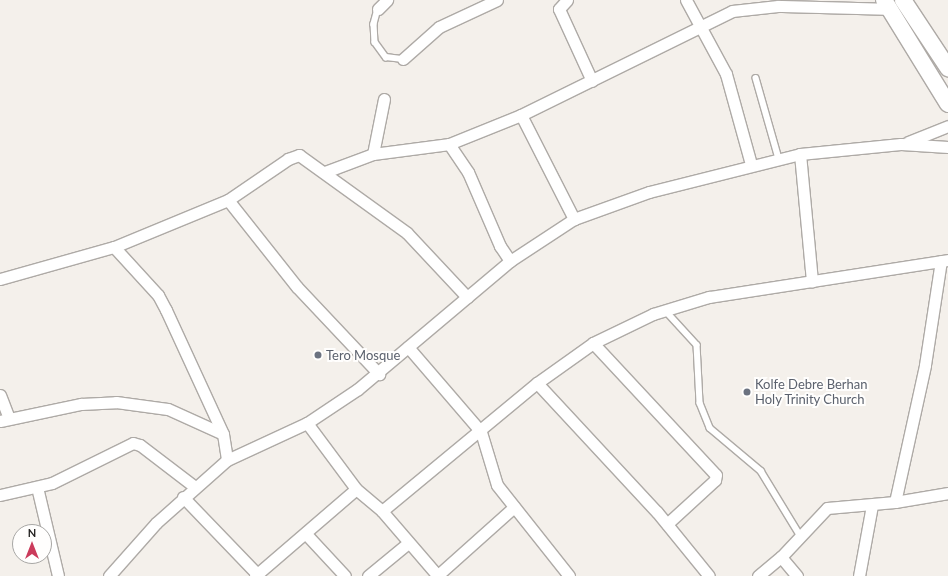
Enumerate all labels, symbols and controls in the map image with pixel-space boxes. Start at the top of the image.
place label: Tero Mosque [326,347,400,363]
marker: Tero Mosque [313,350,323,360]
place label: Kolfe Debre Berhan Holy Trinity Church [755,377,868,408]
marker: Kolfe Debre Berhan Holy Trinity Church [742,387,752,397]
north arrow [12,524,52,564]
text: N [28,526,36,539]

